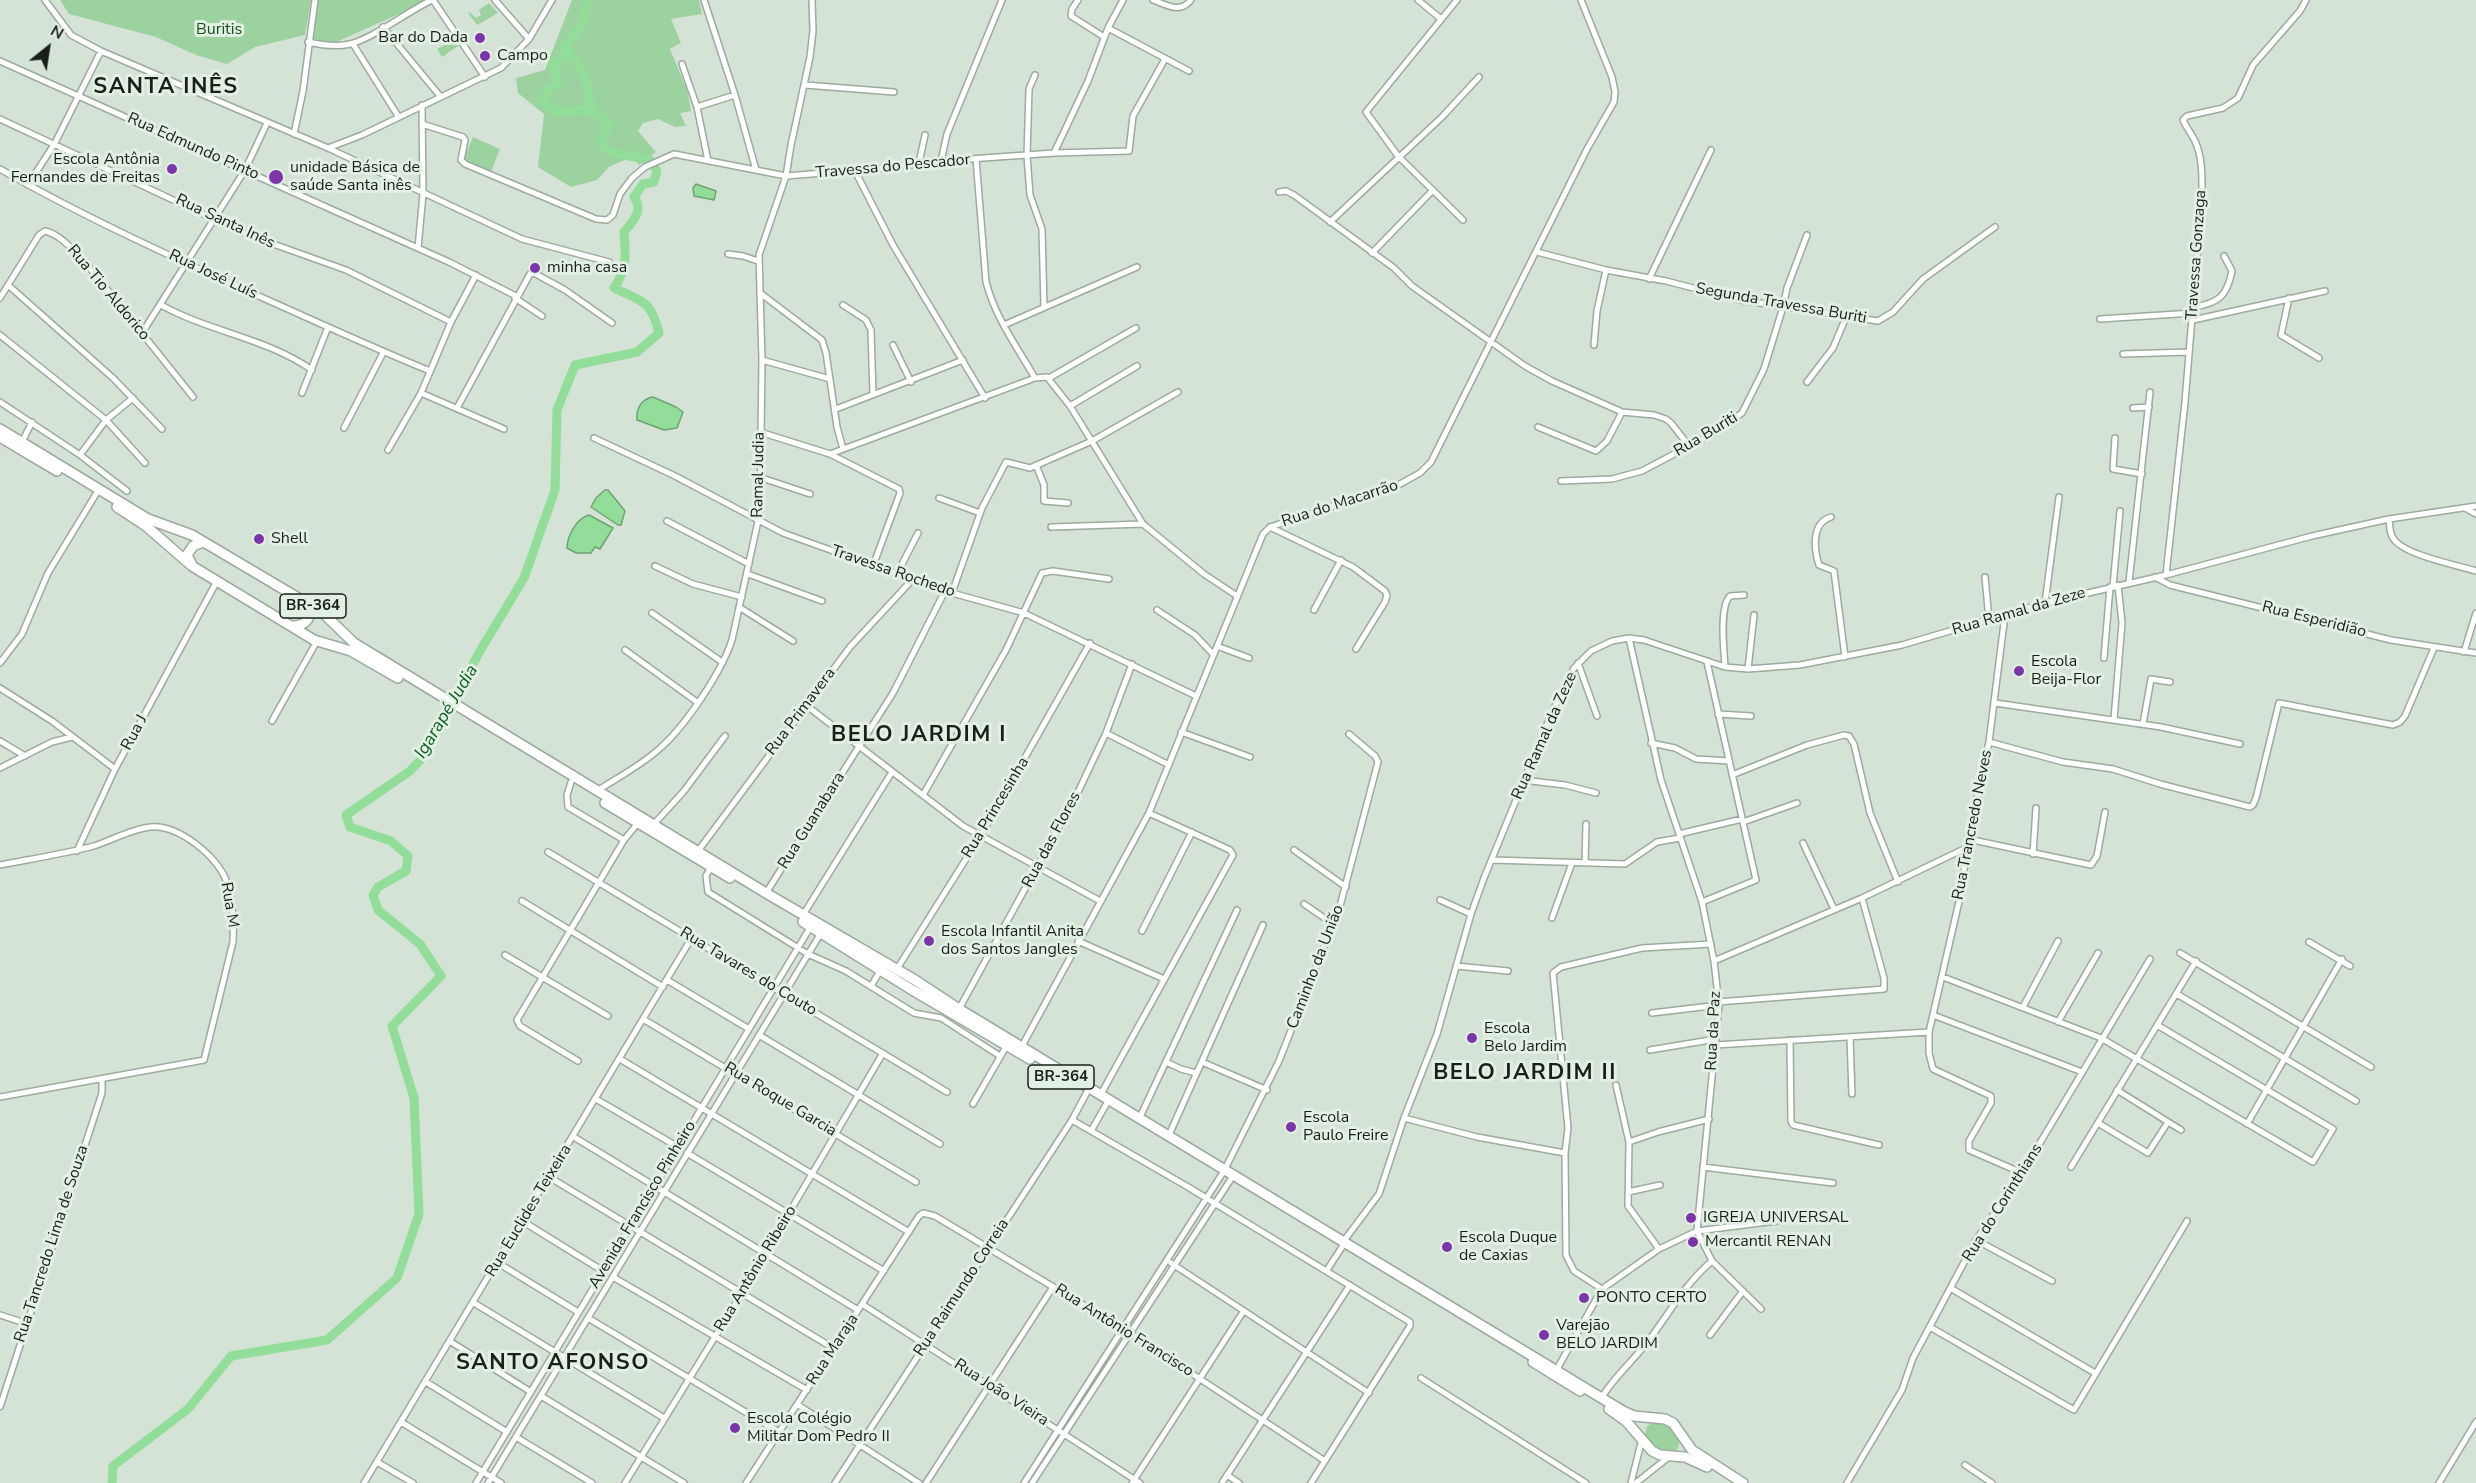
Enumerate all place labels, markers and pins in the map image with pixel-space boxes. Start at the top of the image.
place label: Bar do Dada [378,28,468,48]
marker: Bar do Dada [473,31,487,45]
place label: Campo [497,46,548,66]
marker: Campo [478,49,492,63]
place label: Escola Antônia Fernandes de Freitas [11,150,160,188]
place label: unidade Básica de saúde Santa inês [290,158,420,196]
marker: Escola Antônia Fernandes de Freitas [165,162,179,176]
marker: unidade Básica de saúde Santa inês [267,168,285,186]
place label: minha casa [547,258,627,278]
marker: minha casa [528,261,542,275]
place label: Shell [271,529,308,549]
marker: Shell [252,532,266,546]
place label: Escola Beija-Flor [2031,652,2101,690]
marker: Escola Beija-Flor [2012,664,2026,678]
place label: Escola Infantil Anita dos Santos Jangles [941,922,1084,960]
marker: Escola Infantil Anita dos Santos Jangles [922,934,936,948]
place label: Escola Belo Jardim [1484,1019,1567,1057]
marker: Escola Belo Jardim [1465,1031,1479,1045]
place label: Escola Paulo Freire [1303,1108,1388,1146]
marker: Escola Paulo Freire [1284,1120,1298,1134]
place label: IGREJA UNIVERSAL [1703,1208,1849,1228]
marker: IGREJA UNIVERSAL [1684,1211,1698,1225]
place label: Escola Duque de Caxias [1459,1228,1557,1266]
place label: Mercantil RENAN [1705,1232,1831,1252]
marker: Mercantil RENAN [1686,1235,1700,1249]
marker: Escola Duque de Caxias [1440,1240,1454,1254]
place label: PONTO CERTO [1596,1288,1707,1308]
marker: PONTO CERTO [1577,1291,1591,1305]
place label: Varejão BELO JARDIM [1556,1316,1658,1354]
marker: Varejão BELO JARDIM [1537,1328,1551,1342]
place label: Escola Colégio Militar Dom Pedro II [747,1409,890,1447]
marker: Escola Colégio Militar Dom Pedro II [728,1421,742,1435]

